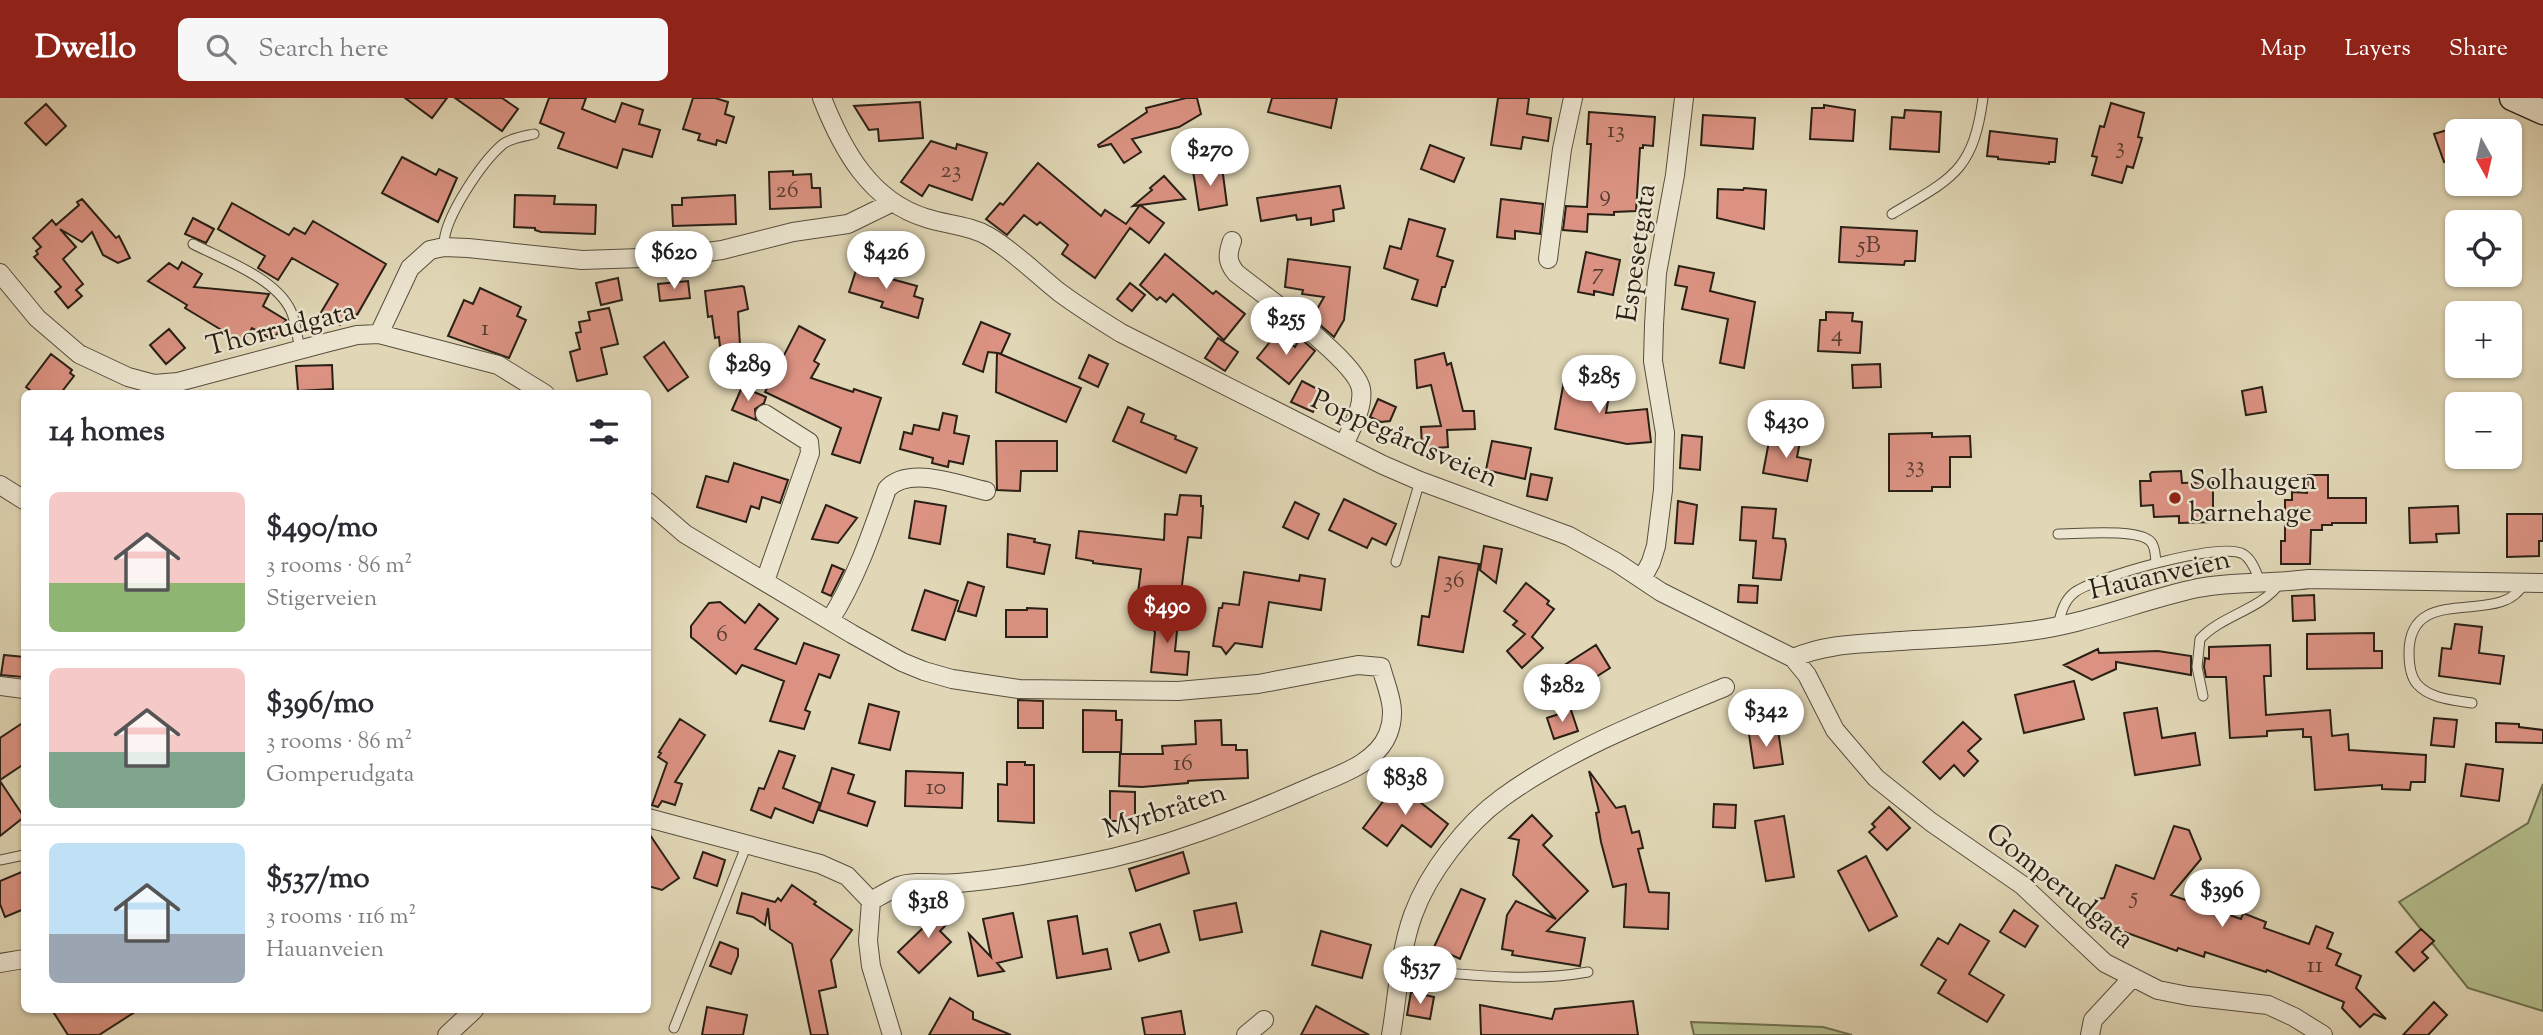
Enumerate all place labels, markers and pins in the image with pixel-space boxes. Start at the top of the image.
pin: $270 [1169,129,1251,188]
pin: $620 [633,232,715,291]
pin: $426 [845,232,927,291]
pin: $255 [1245,298,1327,357]
pin: $289 [707,344,789,403]
pin: $285 [1558,356,1640,415]
pin: $430 [1745,400,1827,460]
place label: Solhaugen barnehage [2189,462,2317,534]
marker: Solhaugen barnehage [2167,490,2183,506]
pin: $490 [1126,586,1208,645]
pin: $282 [1521,664,1603,724]
pin: $342 [1725,690,1807,749]
pin: $838 [1364,758,1446,817]
pin: $396 [2181,870,2263,929]
pin: $318 [887,880,969,940]
pin: $537 [1379,946,1461,1006]

